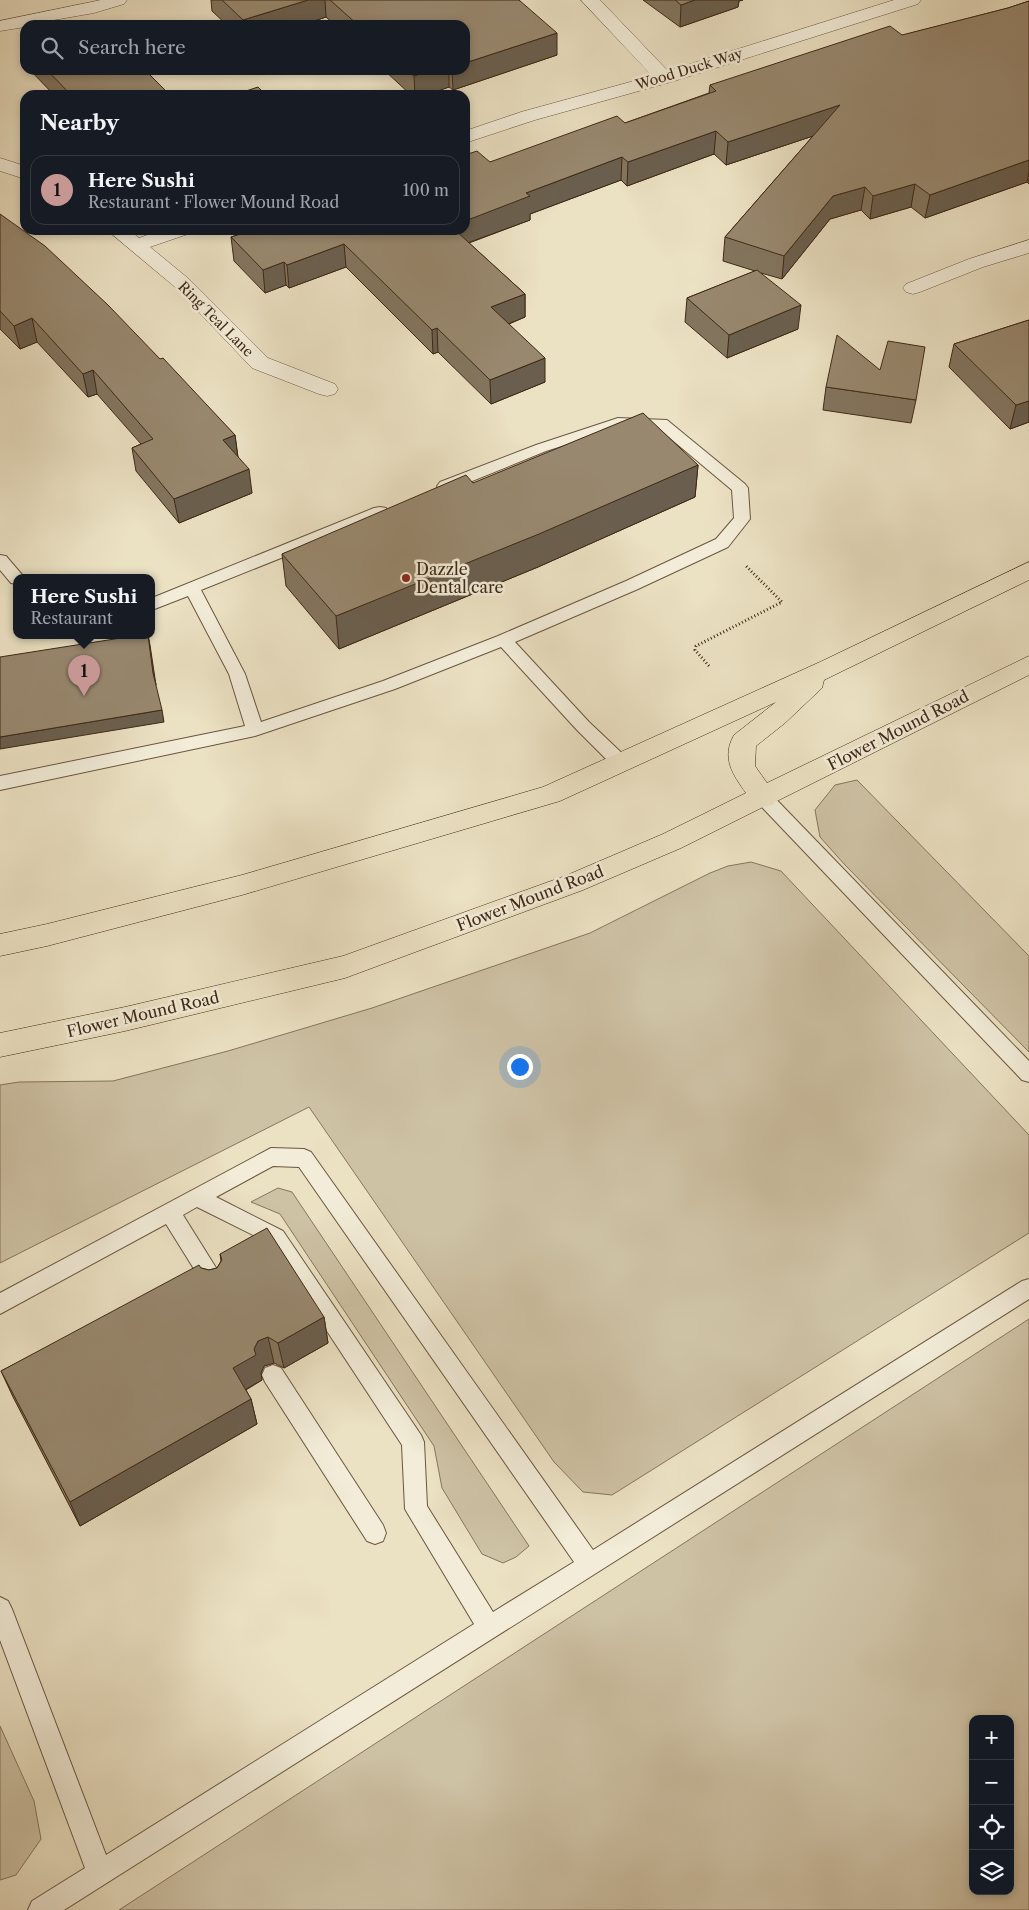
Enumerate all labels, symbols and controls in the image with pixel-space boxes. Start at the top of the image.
search box [20,20,470,75]
icon: search [38,34,66,62]
text: Search here [78,36,186,59]
street label: Wood Duck Way [632,44,745,94]
text: Nearby [40,110,119,135]
text: Here Sushi [88,169,195,192]
text: 1 [53,180,61,200]
text: 100 m [403,180,449,200]
text: Restaurant · Flower Mound Road [88,192,339,212]
street label: Ring Teal Lane [174,277,258,361]
place label: Dazzle Dental care [416,559,503,597]
marker: Dazzle Dental care [400,572,412,584]
popup [13,574,155,639]
text: Here Sushi [31,585,137,608]
text: Restaurant [31,608,113,628]
pin: 1 [68,655,100,696]
street label: Flower Mound Road [824,686,972,774]
street label: Flower Mound Road [454,861,607,935]
street label: Flower Mound Road [65,987,221,1041]
your location [507,1054,533,1080]
map controls [969,1715,1014,1895]
button: + [969,1715,1014,1760]
button: − [969,1760,1014,1805]
button: locate [969,1805,1014,1850]
button: layers [969,1850,1014,1895]

